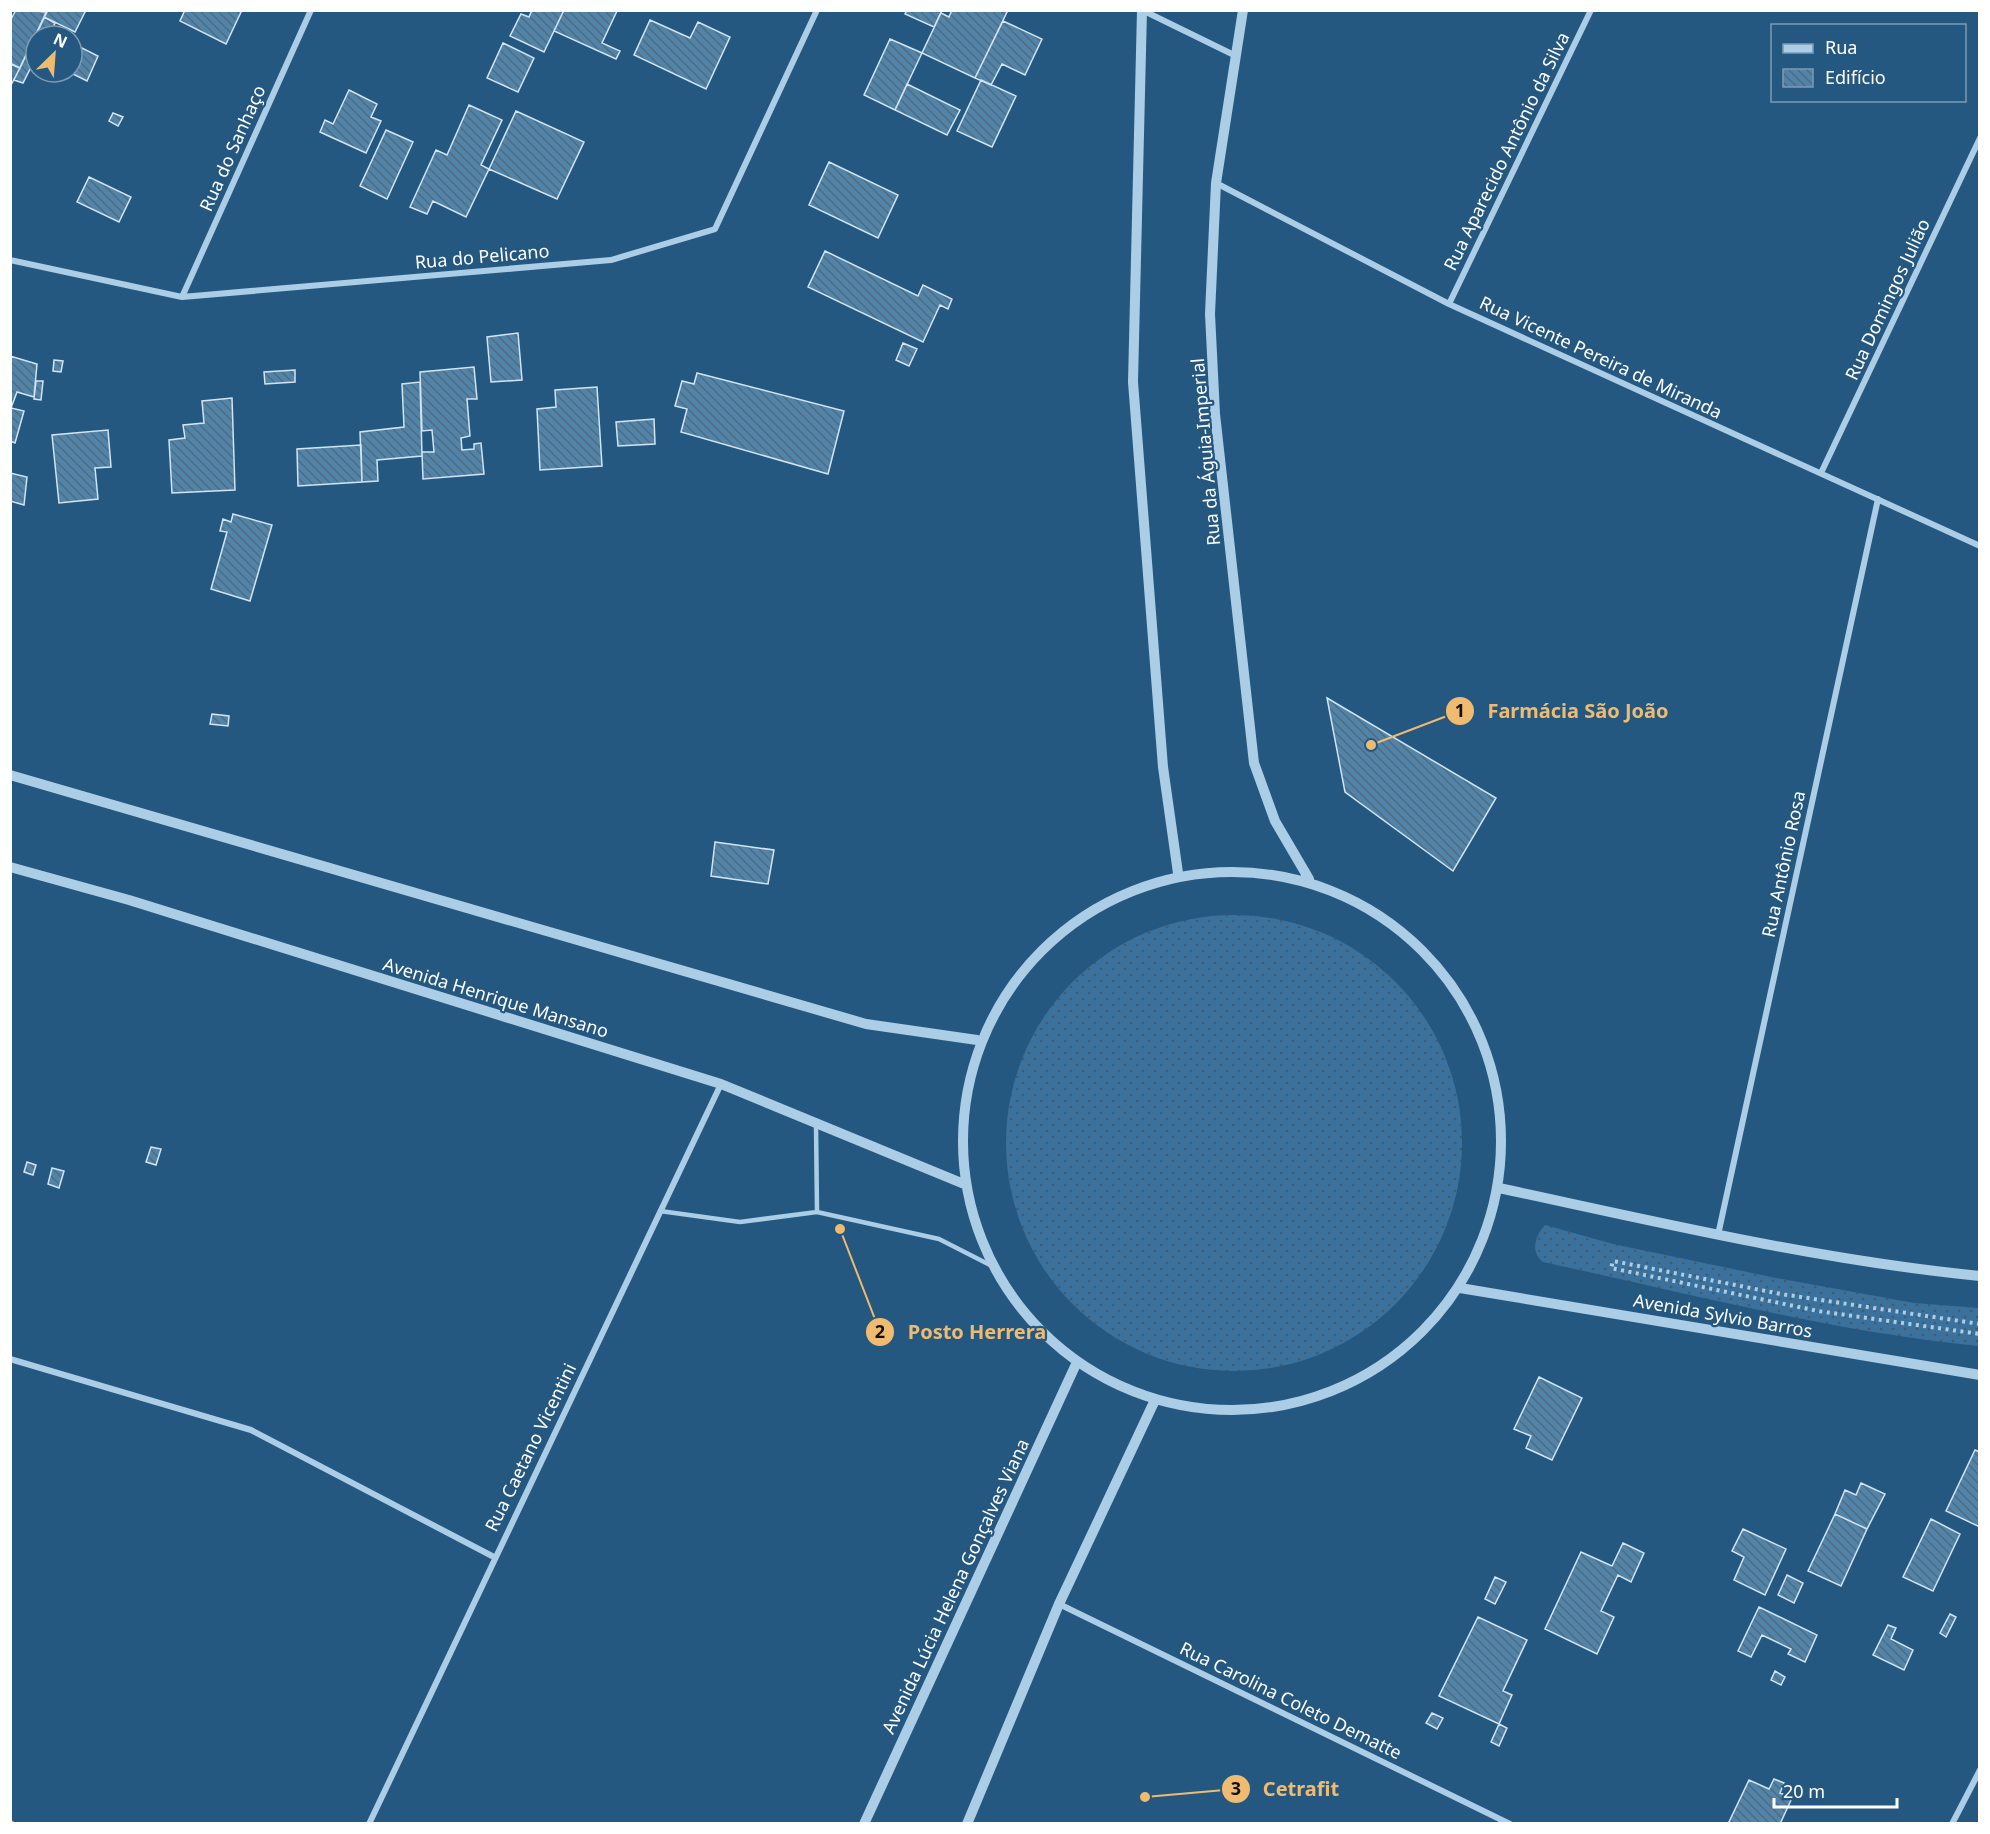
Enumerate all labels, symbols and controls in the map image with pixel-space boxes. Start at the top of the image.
north arrow [24,24,84,84]
legend [1771,24,1966,102]
text: N [50,28,71,53]
street label: Rua Aparecido Antônio da Silva [1438,28,1574,274]
text: Rua [1825,35,1857,59]
text: Edifício [1825,65,1886,89]
street label: Rua do Sanhaço [193,81,271,215]
street label: Rua Domingos Julião [1839,214,1935,384]
street label: Rua do Pelicano [414,238,550,274]
street label: Rua Vicente Pereira de Miranda [1476,290,1726,424]
street label: Rua da Águia-Imperial [1185,357,1225,547]
callout: Farmácia São João [1445,692,1680,730]
text: Farmácia São João [1487,697,1669,724]
text: 1 [1455,698,1465,722]
street label: Rua Antônio Rosa [1756,789,1810,939]
street label: Avenida Henrique Mansano [380,951,612,1043]
street label: Avenida Sylvio Barros [1632,1287,1814,1343]
callout: Posto Herrera [865,1313,1058,1351]
text: Posto Herrera [908,1318,1046,1345]
text: 2 [875,1319,885,1343]
street label: Rua Caetano Vicentini [479,1359,581,1535]
street label: Avenida Lúcia Helena Gonçalves Viana [876,1435,1034,1737]
street label: Rua Carolina Coleto Dematte [1176,1636,1406,1764]
callout: Cetrafit [1221,1770,1351,1808]
scale bar [1774,1771,1897,1809]
text: Cetrafit [1263,1775,1339,1802]
text: 3 [1231,1776,1241,1800]
text: 20 m [1783,1779,1825,1803]

